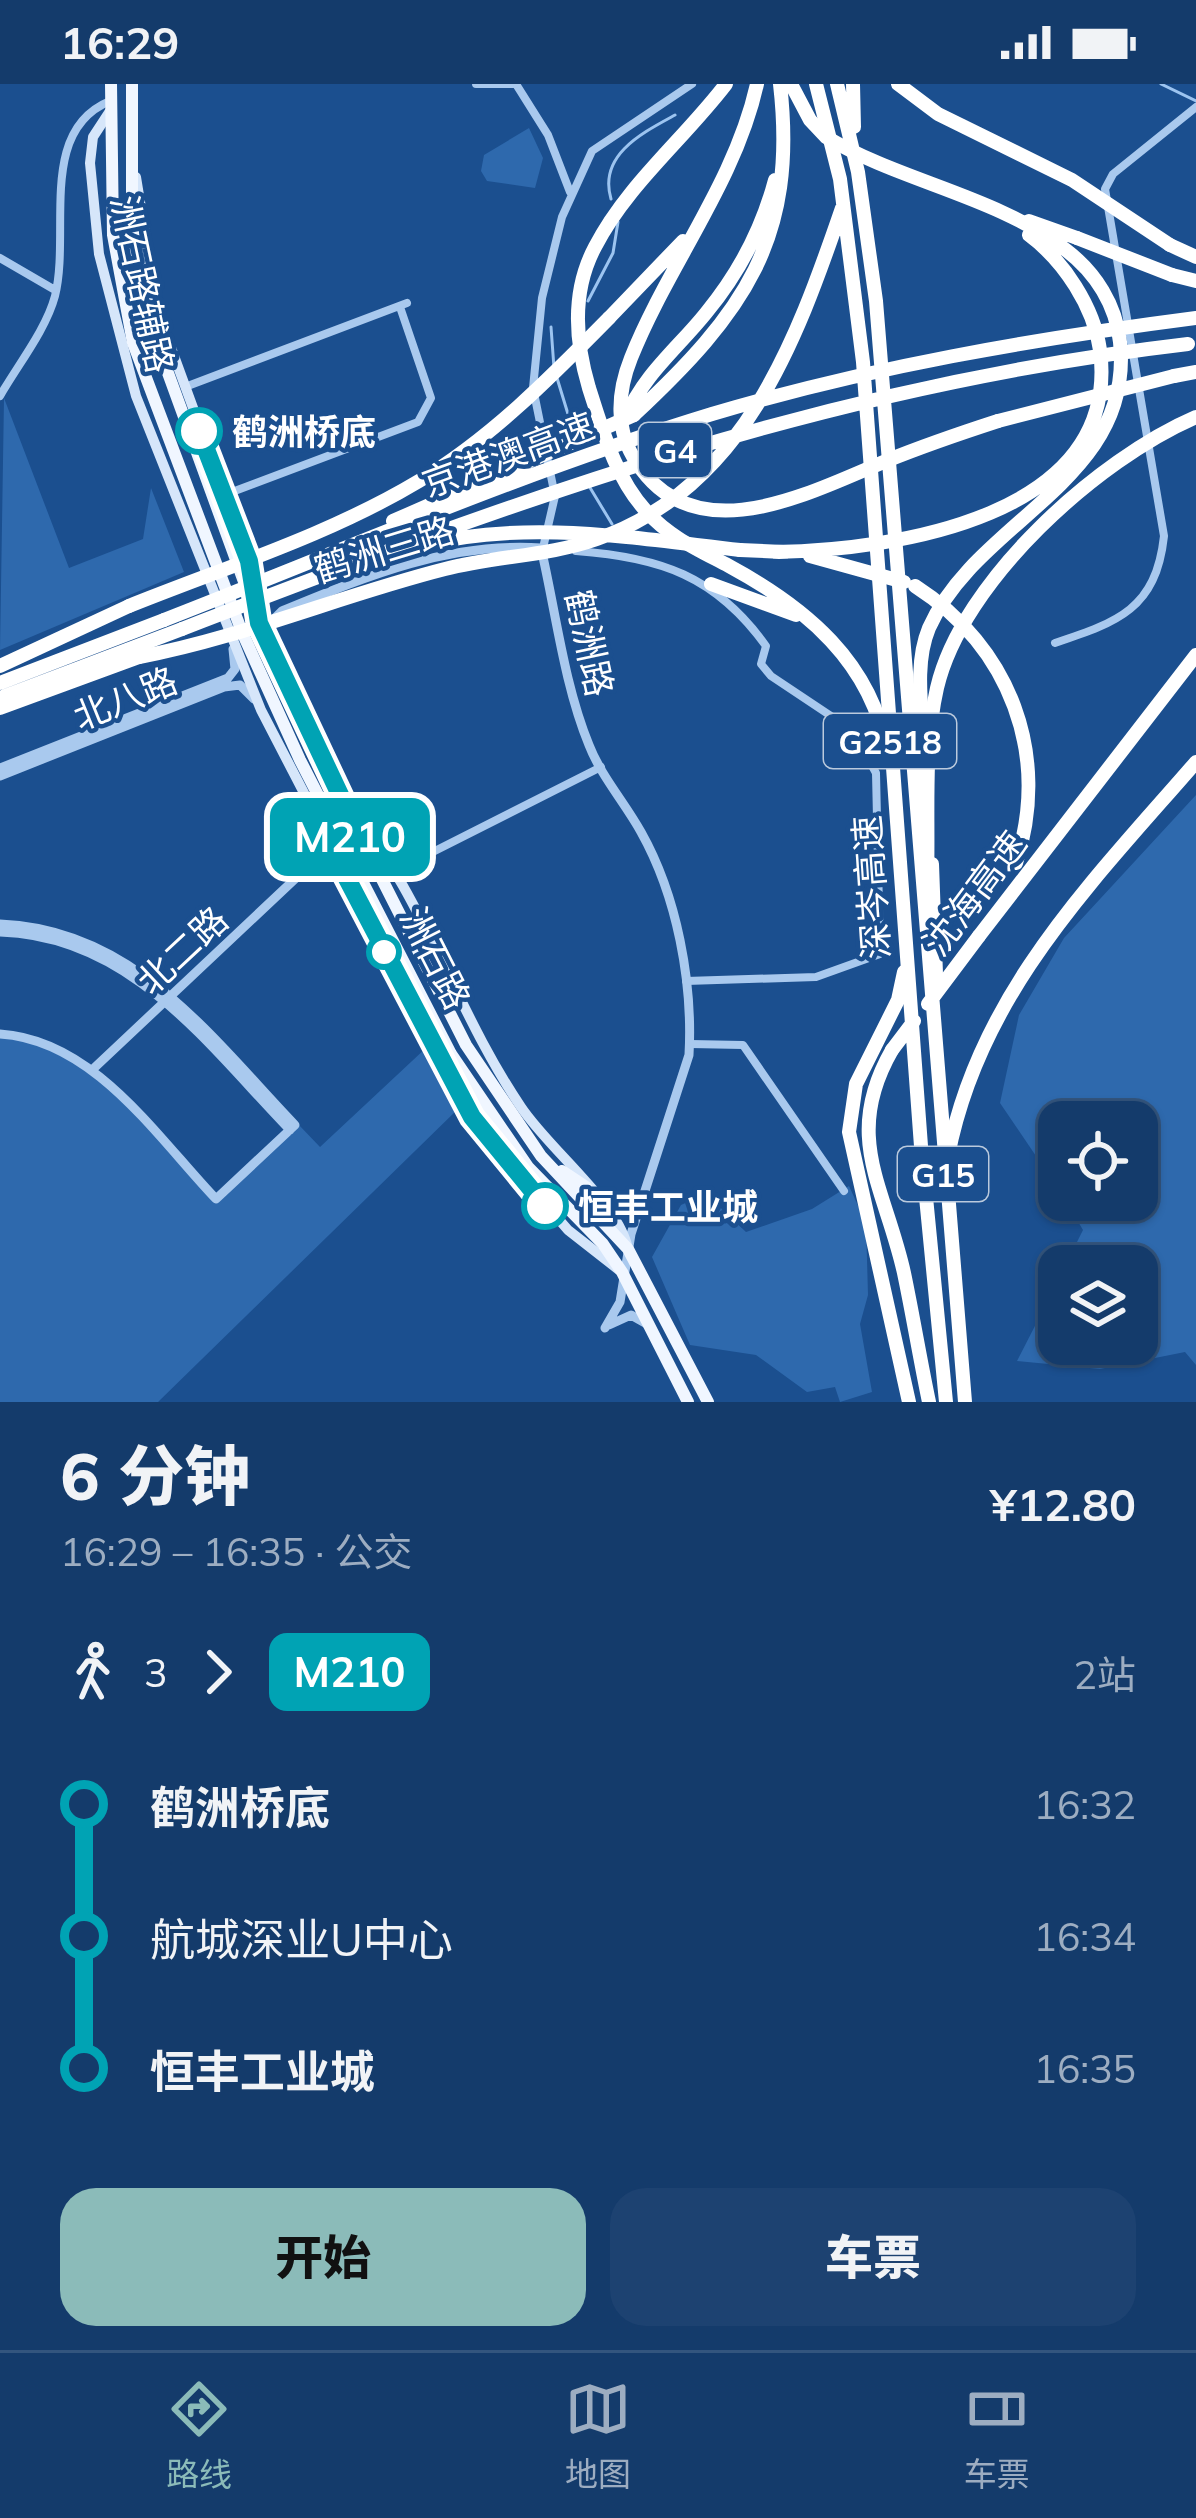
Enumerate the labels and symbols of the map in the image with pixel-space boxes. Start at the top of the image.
street label: 洲石路辅路 [102,191,184,377]
street label: 京港澳高速 [416,402,600,506]
marker: 鹤洲桥底 [177,409,221,453]
place label: 鹤洲桥底 [232,409,376,454]
road number: G4 [639,423,711,477]
street label: 鹤洲三路 [309,506,459,592]
street label: 鹤洲路 [557,585,623,701]
street label: 北八路 [66,657,184,739]
road number: G2518 [824,714,956,768]
line badge: M210 [266,798,434,876]
street label: 深岑高速 [844,814,898,960]
street label: 沈海高速 [913,822,1035,964]
street label: 北二路 [127,897,237,1003]
street label: 洲石路 [391,900,481,1016]
unlabelled marker [368,936,400,968]
road number: G15 [898,1147,988,1201]
marker: 恒丰工业城 [523,1184,567,1228]
place label: 恒丰工业城 [578,1184,758,1229]

